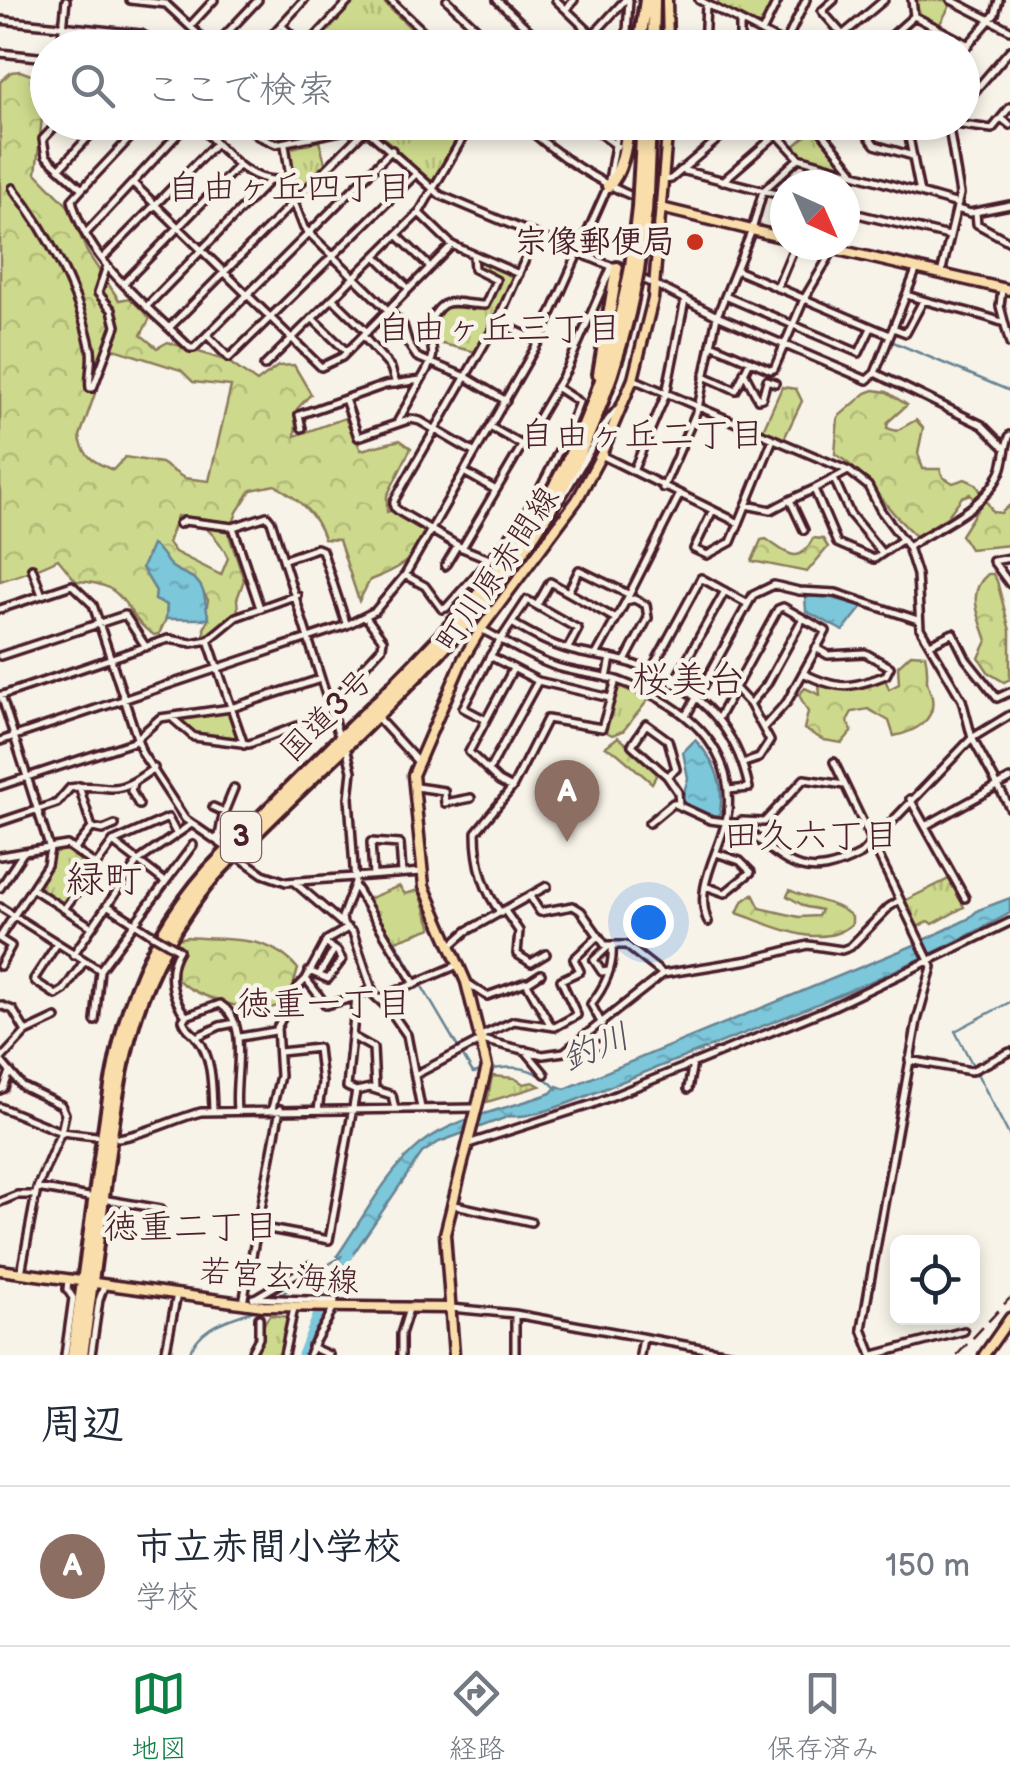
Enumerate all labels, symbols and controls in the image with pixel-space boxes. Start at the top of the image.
search box [30,30,980,140]
icon: search [65,58,120,113]
text: ここで検索 [145,68,335,113]
district label: 自由ヶ丘四丁目 [166,167,412,210]
north arrow [770,170,860,260]
place label: 宗像郵便局 [515,223,675,262]
marker: 宗像郵便局 [684,231,706,253]
district label: 自由ヶ丘三丁目 [376,308,622,351]
district label: 自由ヶ丘二丁目 [519,414,765,457]
street label: 町川原赤間線 [428,480,568,660]
district label: 桜美台 [632,658,746,703]
street label: 国道3号 [272,661,382,771]
pin: A [534,760,600,842]
road number: 3 [221,812,261,862]
district label: 田久六丁目 [723,815,899,858]
district label: 緑町 [66,858,142,903]
your location [623,897,674,948]
district label: 徳重一丁目 [236,983,412,1026]
water label: 釣川 [555,1015,637,1081]
district label: 徳重二丁目 [103,1206,279,1249]
map controls [890,1235,980,1325]
button: locate [890,1235,980,1325]
street label: 若宮玄海線 [198,1252,360,1302]
text: 周辺 [40,1400,124,1451]
text: 市立赤間小学校 [135,1525,401,1570]
text: A [63,1547,82,1586]
text: 150 m [885,1547,970,1586]
text: 学校 [135,1578,199,1617]
tab: 地図 [131,1666,187,1766]
tab: 経路 [449,1666,505,1766]
tab: 保存済み [767,1666,879,1766]

